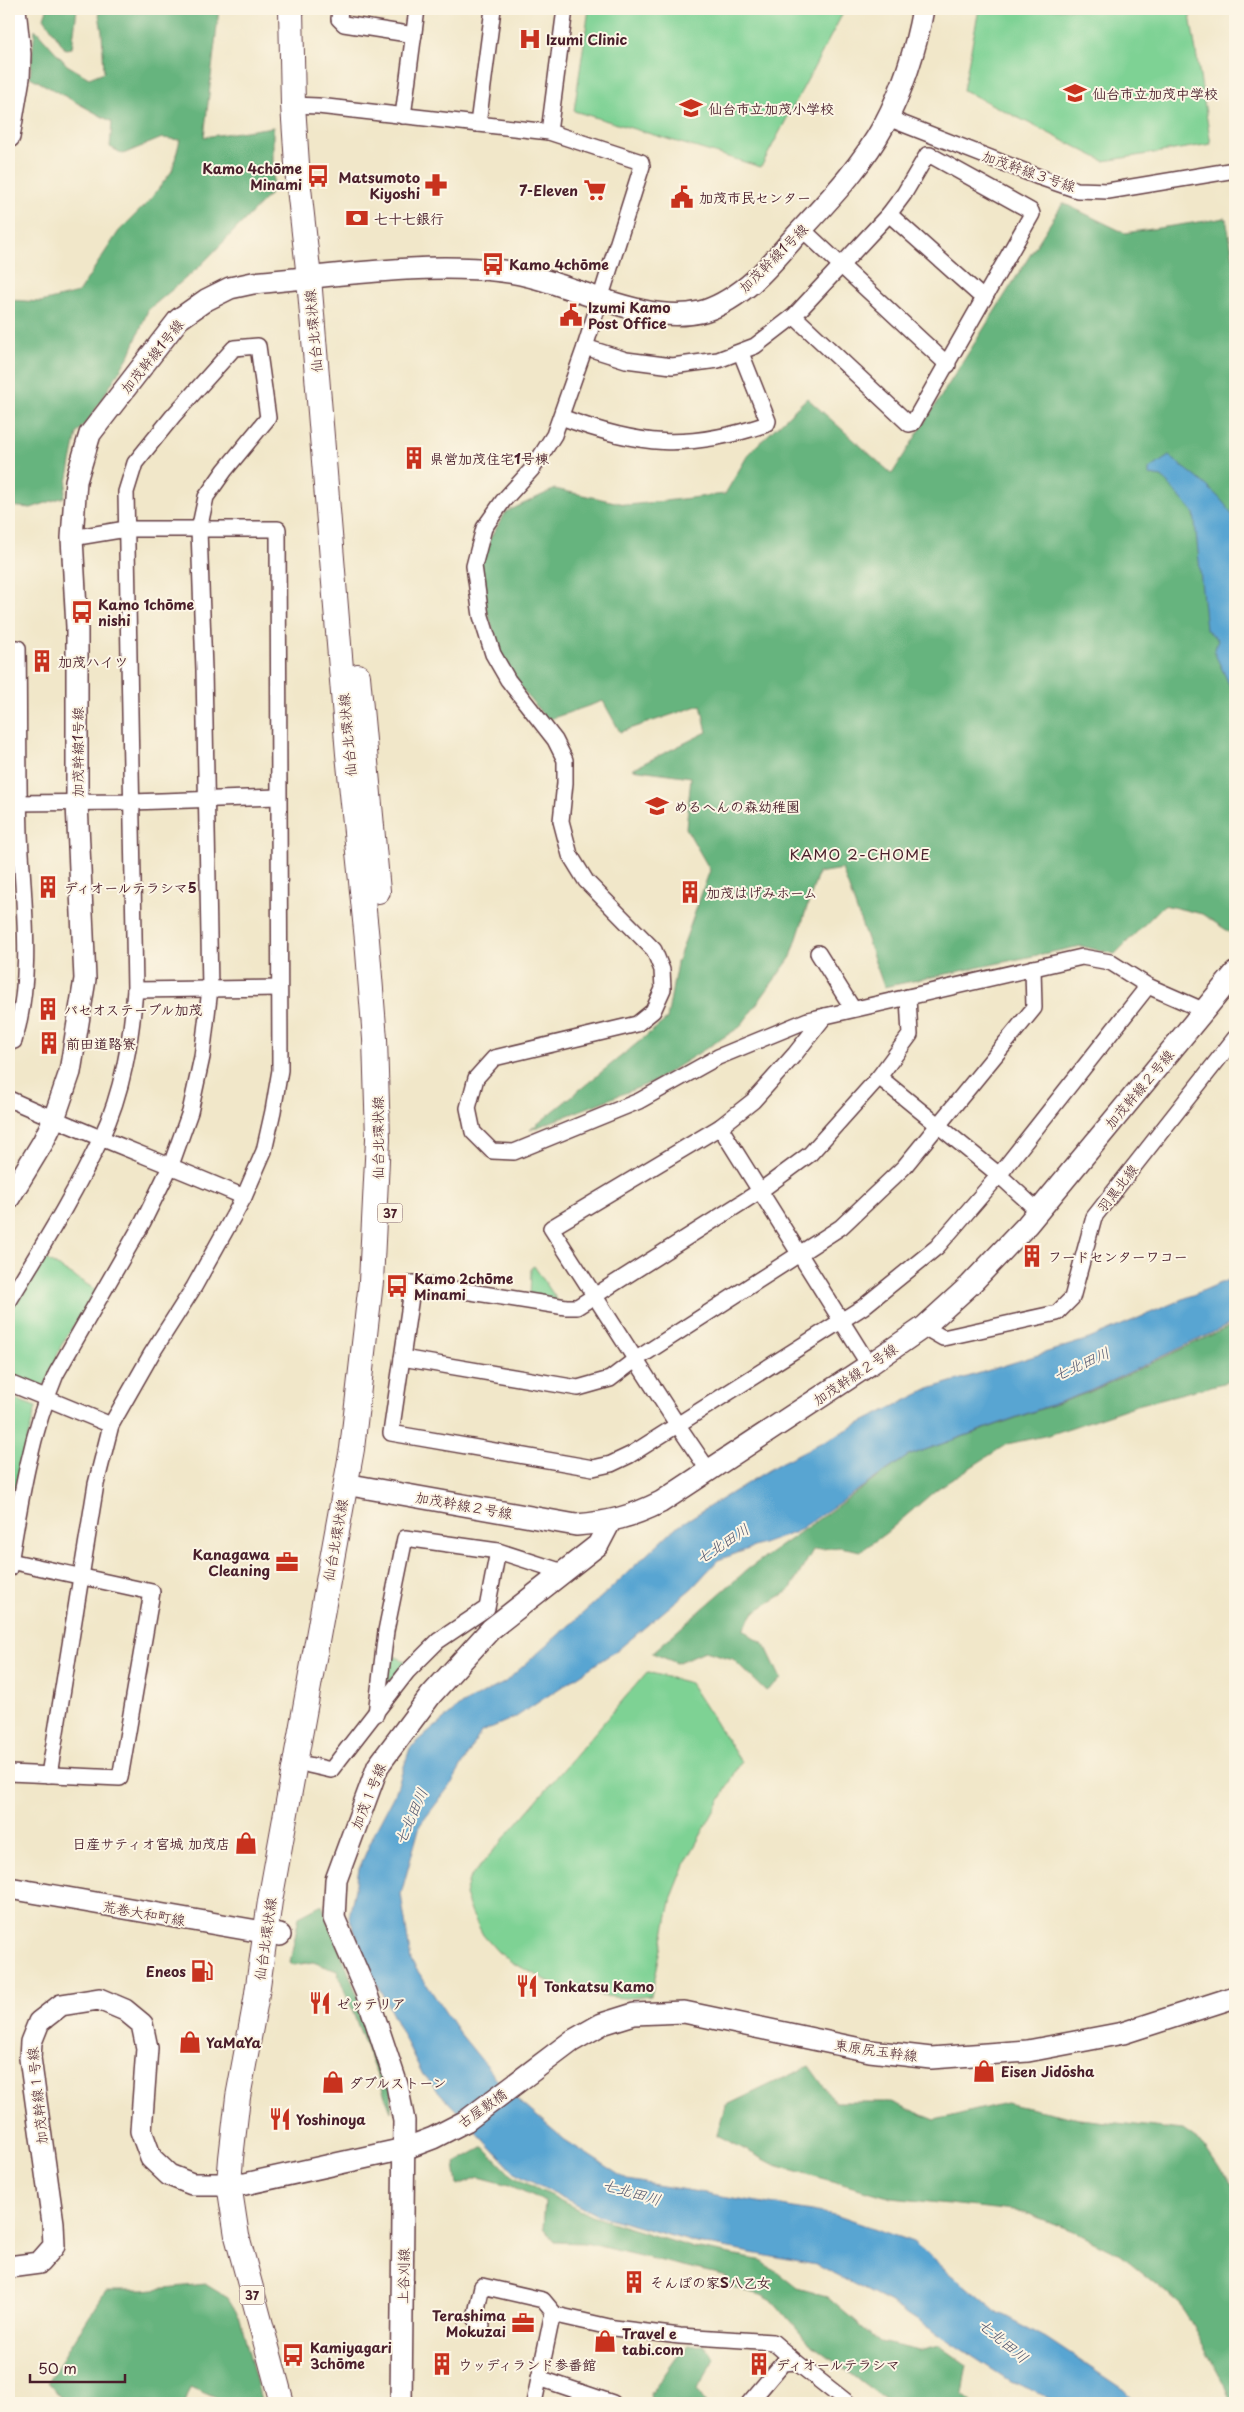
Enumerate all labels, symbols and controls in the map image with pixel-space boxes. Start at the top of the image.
hospital icon: Izumi Clinic [517,26,543,52]
place label: Izumi Clinic [546,29,628,50]
school or university icon: 仙台市立加茂中学校 [1062,80,1088,106]
place label: 仙台市立加茂中学校 [1092,83,1218,104]
school or university icon: 仙台市立加茂小学校 [678,95,704,121]
place label: 仙台市立加茂小学校 [708,98,834,119]
street label: 加茂幹線３号線 [979,145,1079,197]
place label: Kamo 4chōme Minami [202,158,302,195]
bus stop icon: Kamo 4chōme Minami [305,163,331,189]
place label: Matsumoto Kiyoshi [339,167,420,204]
pharmacy icon: Matsumoto Kiyoshi [423,172,449,198]
supermarket icon: 7-Eleven [582,177,608,203]
place label: 7-Eleven [519,180,578,201]
public building icon: 加茂市民センター [669,184,695,210]
place label: 加茂市民センター [699,187,811,208]
bank icon: 七十七銀行 [344,205,370,231]
place label: 七十七銀行 [374,208,444,229]
street label: 加茂幹線1号線 [734,219,812,297]
bus stop icon: Kamo 4chōme [480,251,506,277]
place label: Kamo 4chōme [509,254,609,275]
street label: 仙台北環状線 [299,288,327,374]
place label: Izumi Kamo Post Office [588,297,670,334]
public building icon: Izumi Kamo Post Office [558,302,584,328]
street label: 加茂幹線1号線 [115,314,189,398]
building icon: 県営加茂住宅1号棟 [401,445,427,471]
place label: 県営加茂住宅1号棟 [430,448,550,469]
place label: Kamo 1chōme nishi [98,594,195,631]
bus stop icon: Kamo 1chōme nishi [69,599,95,625]
building icon: 加茂ハイツ [29,648,55,674]
place label: 加茂ハイツ [58,651,128,672]
street label: 仙台北環状線 [333,692,361,778]
street label: 加茂幹線1号線 [67,707,88,797]
school or university icon: めるへんの森幼稚園 [644,793,670,819]
place label: めるへんの森幼稚園 [674,796,800,817]
district label: KAMO 2-CHOME [789,842,931,865]
building icon: ディオールテラシマ5 [35,874,61,900]
place label: ディオールテラシマ5 [64,877,197,898]
building icon: 加茂はげみホーム [677,879,703,905]
place label: 加茂はげみホーム [706,882,817,903]
building icon: パセオステーブル加茂 [35,996,61,1022]
place label: パセオステーブル加茂 [64,999,203,1020]
building icon: 前田道路寮 [36,1030,62,1056]
place label: 前田道路寮 [66,1033,136,1054]
street label: 加茂幹線２号線 [1099,1045,1179,1133]
street label: 仙台北環状線 [367,1096,388,1180]
street label: 羽黒北線 [1091,1159,1143,1217]
road number: 37 [378,1204,402,1222]
building icon: フードセンターワコー [1019,1243,1045,1269]
place label: フードセンターワコー [1048,1246,1188,1267]
place label: Kamo 2chōme Minami [414,1268,514,1305]
bus stop icon: Kamo 2chōme Minami [384,1273,410,1299]
street label: 加茂幹線２号線 [809,1338,901,1410]
water label: 七北田川 [1049,1340,1113,1386]
street label: 加茂幹線２号線 [414,1486,514,1524]
street label: 仙台北環状線 [317,1497,353,1583]
water label: 七北田川 [691,1517,753,1569]
place label: Kanagawa Cleaning [193,1544,270,1581]
office icon: Kanagawa Cleaning [274,1549,300,1575]
street label: 加茂１号線 [345,1760,391,1832]
water label: 七北田川 [387,1784,433,1848]
shop icon: 日産サティオ宮城 加茂店 [233,1830,259,1856]
place label: 日産サティオ宮城 加茂店 [72,1833,230,1854]
street label: 荒巻大和町線 [101,1895,187,1931]
street label: 仙台北環状線 [249,1896,281,1982]
fuel station icon: Eneos [189,1958,215,1984]
place label: Eneos [146,1961,186,1982]
restaurant icon: Tonkatsu Kamo [514,1973,540,1999]
place label: Tonkatsu Kamo [544,1976,654,1997]
restaurant icon: ゼッテリア [307,1990,333,2016]
place label: ゼッテリア [336,1993,406,2014]
shop icon: YaMaYa [177,2029,203,2055]
place label: YaMaYa [206,2032,262,2053]
street label: 東原尻玉幹線 [833,2034,919,2066]
street label: 加茂幹線１号線 [21,2046,53,2146]
shop icon: Eisen Jidōsha [971,2058,997,2084]
place label: Eisen Jidōsha [1001,2061,1095,2082]
shop icon: ダブルストーン [320,2069,346,2095]
place label: ダブルストーン [349,2072,446,2093]
street label: 古屋敷橋 [453,2083,511,2133]
restaurant icon: Yoshinoya [267,2106,293,2132]
place label: Yoshinoya [296,2109,366,2130]
water label: 七北田川 [600,2172,664,2210]
street label: 上谷刈線 [392,2248,414,2304]
building icon: そんぽの家S八乙女 [621,2269,647,2295]
place label: そんぽの家S八乙女 [650,2272,771,2293]
road number: 37 [240,2286,264,2304]
place label: Terashima Mokuzai [432,2305,506,2342]
office icon: Terashima Mokuzai [510,2310,536,2336]
water label: 七北田川 [974,2312,1034,2368]
place label: Travel e tabi.com [622,2323,684,2360]
shop icon: Travel e tabi.com [592,2328,618,2354]
place label: Kamiyagari 3chōme [310,2337,392,2374]
bus stop icon: Kamiyagari 3chōme [280,2342,306,2368]
building icon: ウッディランド参番館 [429,2351,455,2377]
building icon: ディオールテラシマ [746,2351,772,2377]
scale bar [30,2352,125,2384]
place label: ウッディランド参番館 [458,2354,596,2375]
place label: ディオールテラシマ [776,2354,900,2375]
text: 50 m [38,2356,77,2379]

